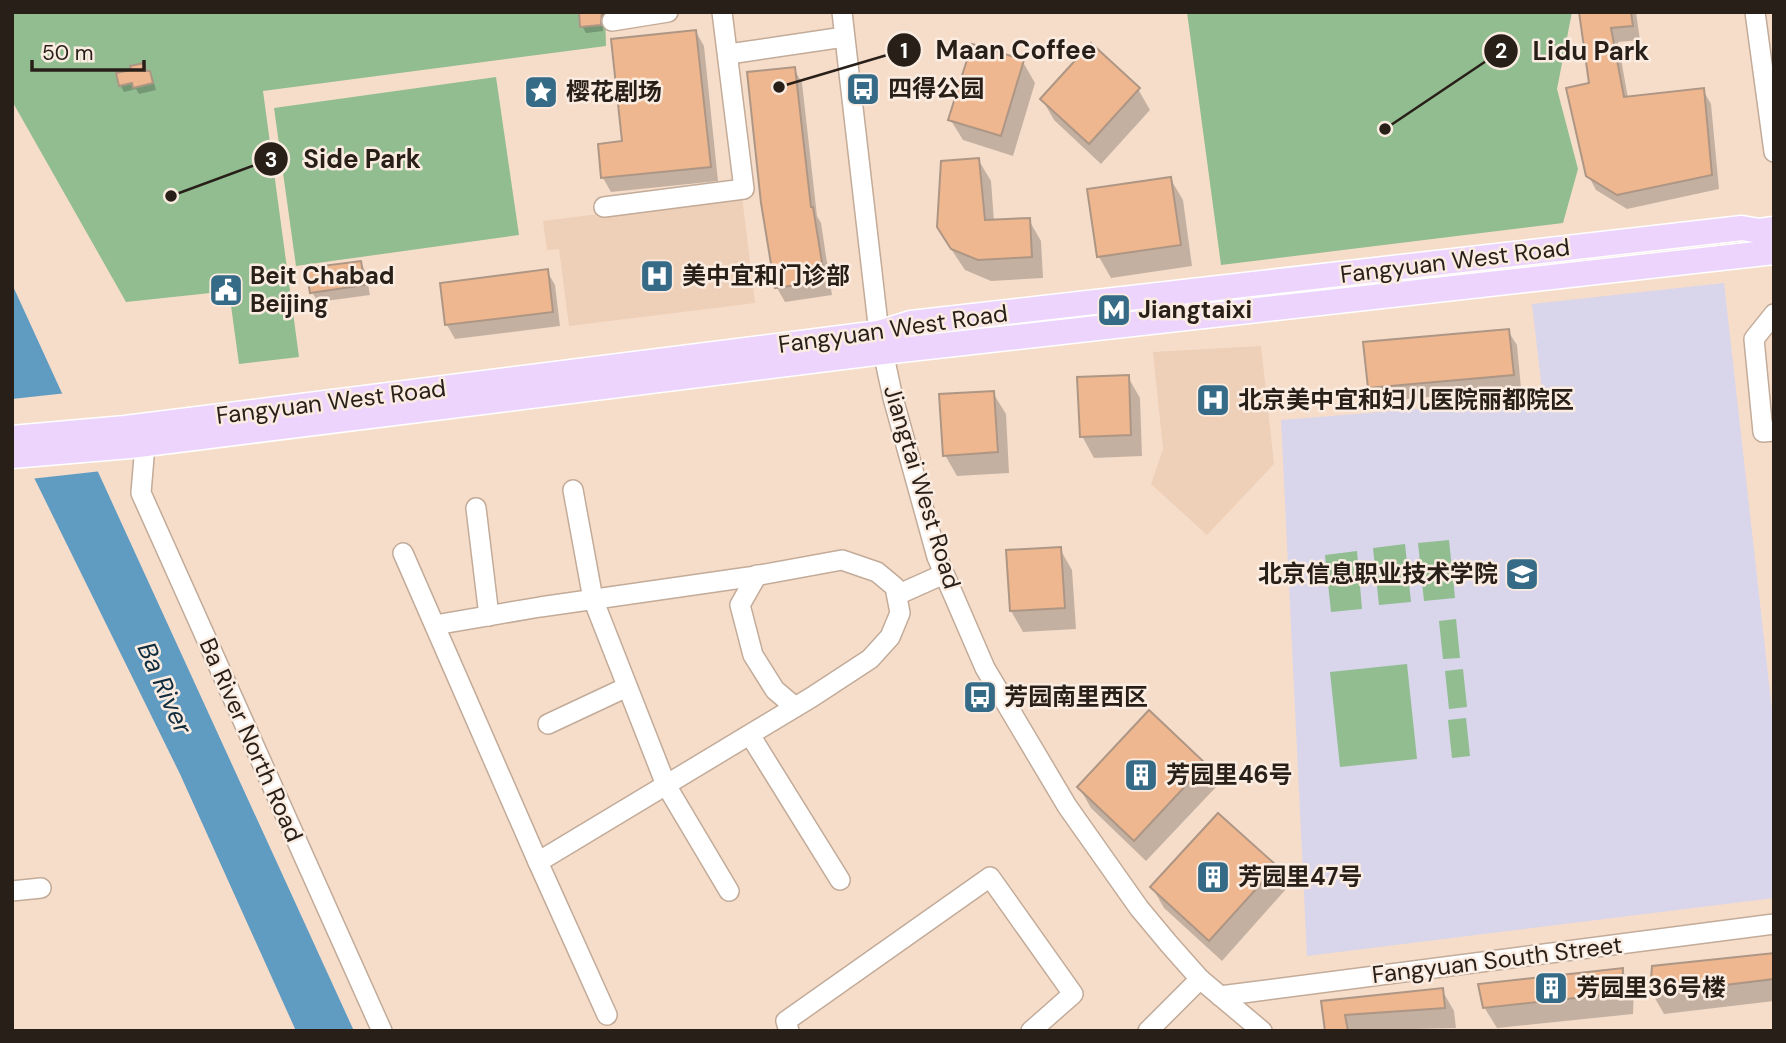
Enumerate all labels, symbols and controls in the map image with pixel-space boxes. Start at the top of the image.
callout: Maan Coffee [887,27,1111,74]
callout: Lidu Park [1483,27,1663,74]
scale bar [32,28,144,72]
text: Maan Coffee [936,33,1096,67]
text: Lidu Park [1533,34,1649,68]
text: 1 [900,37,908,65]
text: 2 [1495,37,1507,65]
text: 50 m [42,39,93,67]
bus stop icon: 四得公园 [844,70,882,108]
place icon: 樱花剧场 [522,73,560,111]
place label: 四得公园 [888,73,984,104]
place label: 樱花剧场 [566,76,662,107]
callout: Side Park [254,136,434,183]
text: Side Park [303,142,421,176]
text: 3 [265,146,277,174]
street label: Fangyuan West Road [1338,231,1572,290]
hospital icon: 美中宜和门诊部 [638,257,676,295]
place label: Beit Chabad Beijing [250,260,394,319]
place label: 美中宜和门诊部 [682,260,850,291]
public building icon: Beit Chabad Beijing [207,271,245,309]
metro station icon: Jiangtaixi [1095,291,1133,329]
place label: Jiangtaixi [1138,294,1252,325]
street label: Fangyuan West Road [776,297,1010,360]
street label: Fangyuan West Road [214,372,448,431]
street label: Jiangtai West Road [877,381,968,592]
hospital icon: 北京美中宜和妇儿医院丽都院区 [1194,381,1232,419]
place label: 北京美中宜和妇儿医院丽都院区 [1238,384,1574,415]
school or university icon: 北京信息职业技术学院 [1503,555,1541,593]
place label: 北京信息职业技术学院 [1258,558,1498,589]
street label: Ba River North Road [193,633,310,847]
water label: Ba River [130,637,201,741]
bus stop icon: 芳园南里西区 [961,678,999,716]
place label: 芳园南里西区 [1004,681,1148,712]
building icon: 芳园里46号 [1122,756,1160,794]
place label: 芳园里46号 [1166,759,1293,790]
building icon: 芳园里47号 [1194,858,1232,896]
place label: 芳园里47号 [1238,861,1363,892]
street label: Fangyuan South Street [1370,929,1624,990]
building icon: 芳园里36号楼 [1532,969,1570,1007]
place label: 芳园里36号楼 [1576,972,1726,1003]

